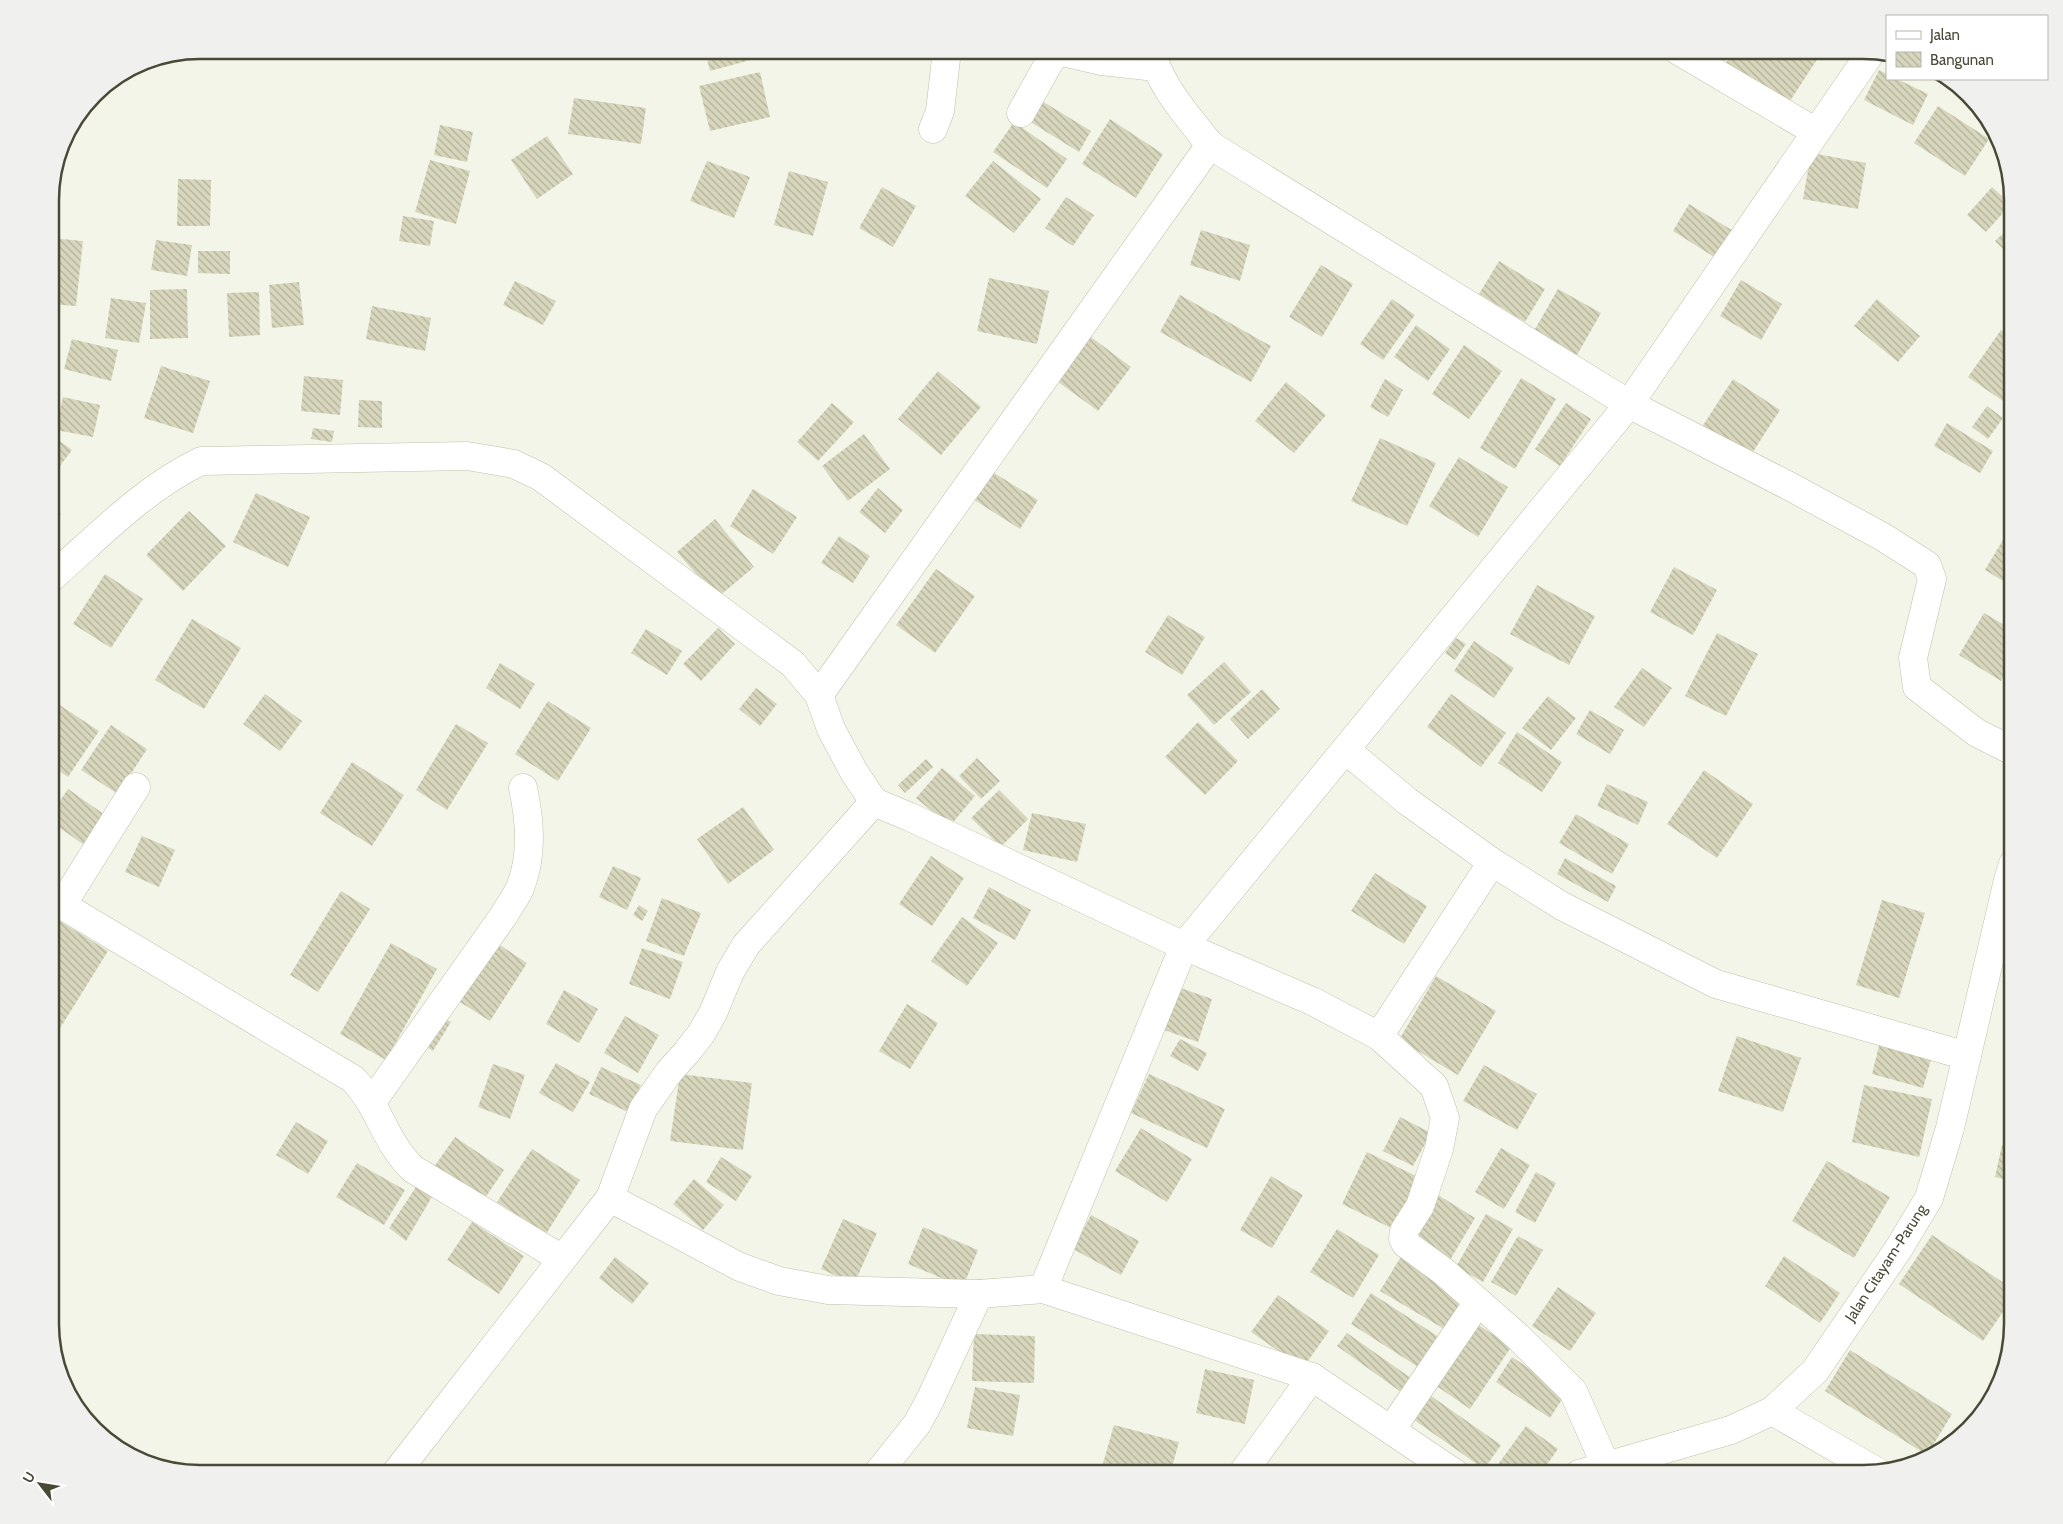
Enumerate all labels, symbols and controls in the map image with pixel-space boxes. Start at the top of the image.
legend [1886,15,2048,80]
text: Jalan [1929,26,1960,44]
text: Bangunan [1930,51,1994,69]
street label: Jalan Citayam-Parung [1841,1200,1931,1326]
north arrow [15,1459,65,1509]
text: U [19,1468,39,1486]

